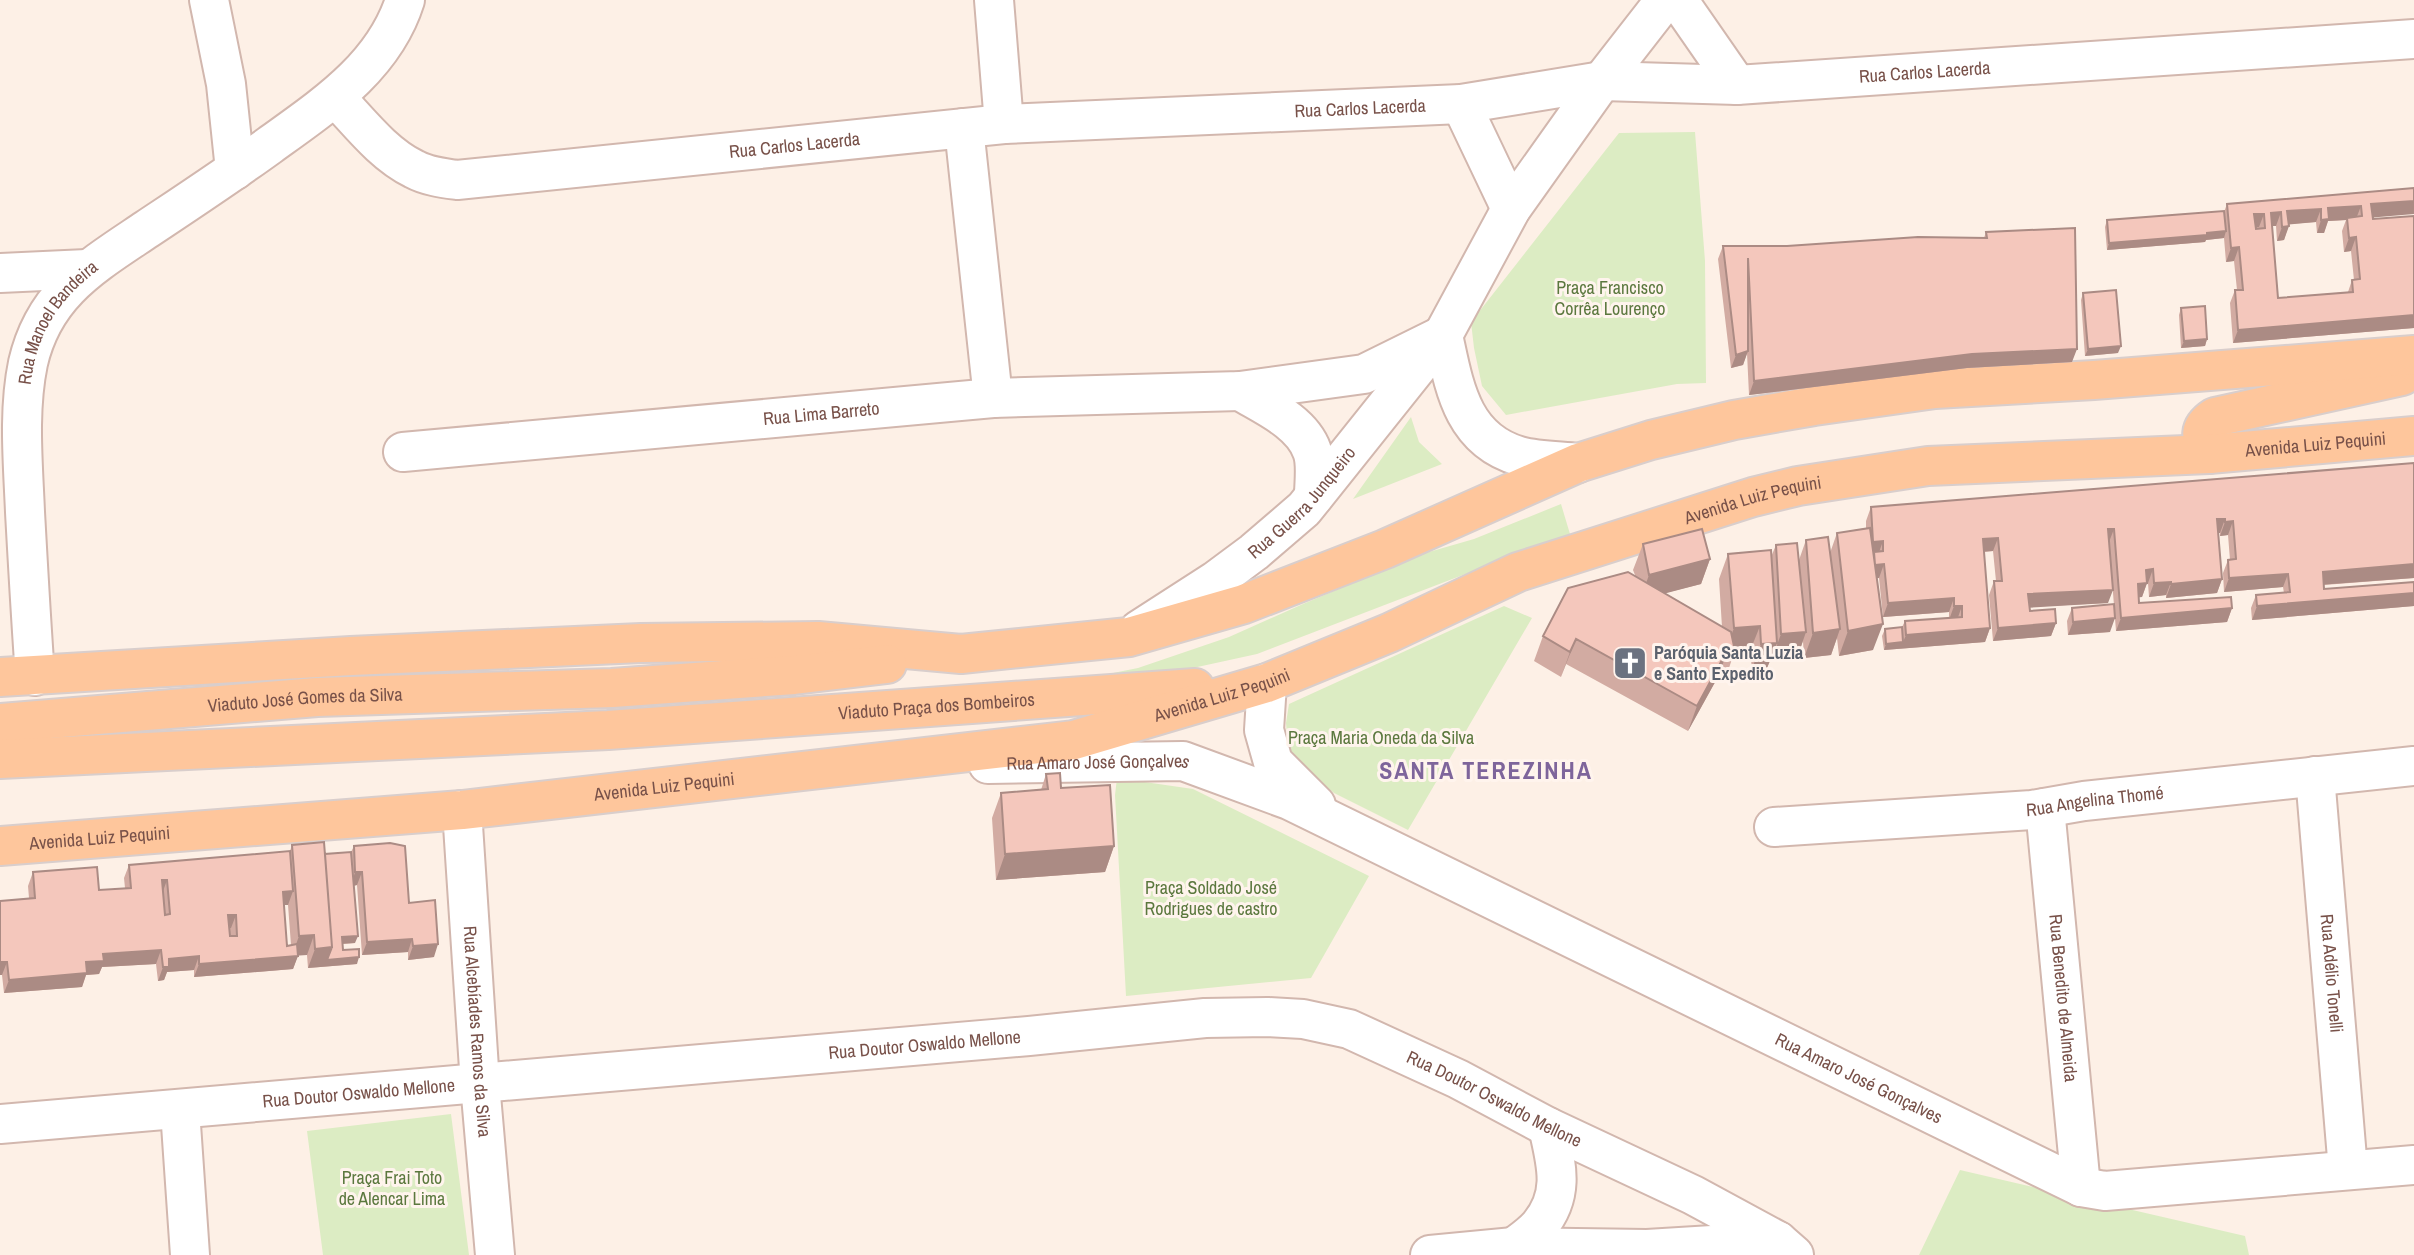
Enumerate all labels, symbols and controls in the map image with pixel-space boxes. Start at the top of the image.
street label: Rua Carlos Lacerda [1858,55,1991,89]
street label: Rua Carlos Lacerda [1294,93,1426,123]
street label: Rua Carlos Lacerda [728,126,861,164]
street label: Rua Manoel Bandeira [12,254,103,386]
park label: Praça Francisco Corrêa Lourenço [1555,275,1665,321]
street label: Rua Lima Barreto [762,395,880,431]
street label: Avenida Luiz Pequini [2243,426,2387,463]
street label: Rua Guerra Junqueiro [1242,441,1361,564]
street label: Avenida Luiz Pequini [1680,470,1823,530]
place label: Paróquia Santa Luzia e Santo Expedito [1654,640,1804,686]
church icon: Paróquia Santa Luzia e Santo Expedito [1611,644,1649,682]
street label: Avenida Luiz Pequini [1150,662,1294,728]
street label: Viaduto José Gomes da Silva [207,681,403,718]
street label: Viaduto Praça dos Bombeiros [837,687,1036,725]
park label: Praça Maria Oneda da Silva [1288,725,1474,750]
street label: Rua Amaro José Gonçalves [1006,748,1194,776]
district label: SANTA TEREZINHA [1379,754,1593,786]
street label: Avenida Luiz Pequini [592,766,736,807]
street label: Rua Angelina Thomé [2025,780,2165,822]
street label: Avenida Luiz Pequini [27,820,171,856]
park label: Praça Soldado José Rodrigues de castro [1145,875,1277,921]
street label: Rua Benedito de Almeida [2043,913,2084,1083]
street label: Rua Adélio Tonelli [2315,913,2349,1034]
street label: Rua Alcebíades Ramos da Silva [458,925,498,1138]
street label: Rua Doutor Oswaldo Mellone [827,1024,1022,1065]
street label: Rua Amaro José Gonçalves [1771,1026,1947,1129]
street label: Rua Doutor Oswaldo Mellone [1403,1044,1586,1153]
street label: Rua Doutor Oswaldo Mellone [261,1072,456,1114]
park label: Praça Frai Toto de Alencar Lima [339,1165,445,1211]

